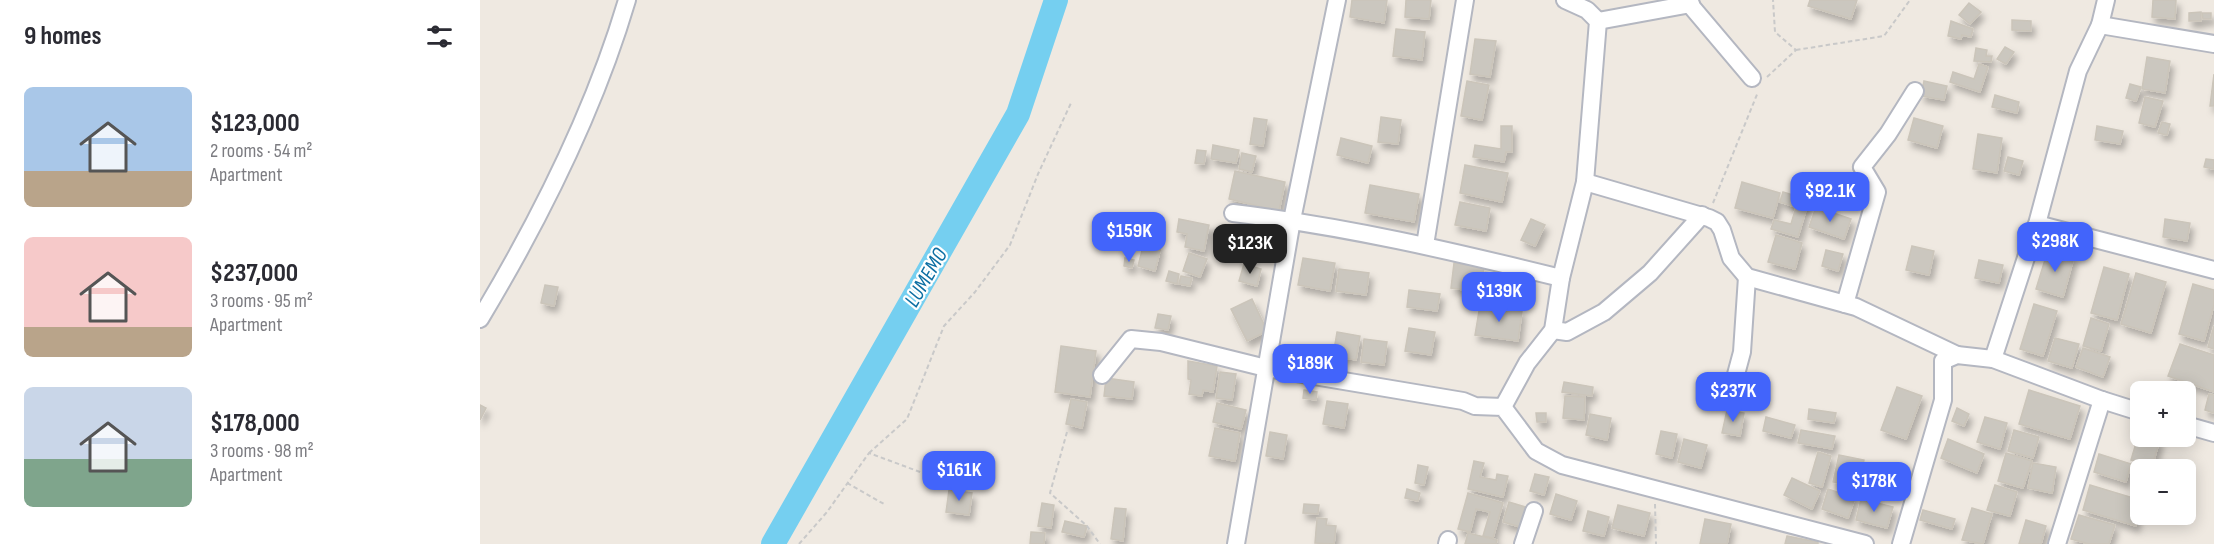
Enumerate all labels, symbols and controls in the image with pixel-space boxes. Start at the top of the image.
icon: filters [423,20,456,53]
text: 9 homes [24,21,102,52]
text: $123,000 [210,108,300,139]
icon: home [72,111,144,183]
text: 2 rooms · 54 m² [210,139,312,163]
text: Apartment [210,163,283,187]
pin: $92.1K [1781,172,1879,223]
text: $92.1K [1804,179,1856,203]
pin: $159K [1087,212,1171,263]
text: $159K [1106,219,1152,243]
pin: $298K [2013,222,2097,273]
pin: $123K [1208,224,1292,275]
text: $298K [2031,229,2079,253]
text: $123K [1227,231,1273,255]
water label: LUMEMO [899,243,954,312]
text: $237,000 [210,258,298,289]
icon: home [72,261,144,333]
pin: $139K [1457,272,1541,323]
text: $139K [1476,279,1522,303]
text: 3 rooms · 95 m² [210,289,313,313]
text: Apartment [210,313,283,337]
pin: $189K [1268,344,1352,395]
text: $189K [1287,351,1333,375]
pin: $237K [1691,372,1775,423]
text: $237K [1710,379,1756,403]
map controls [2130,381,2196,525]
button: + [2130,381,2196,447]
text: $178,000 [210,408,300,439]
icon: home [72,411,144,483]
text: 3 rooms · 98 m² [210,439,314,463]
pin: $161K [917,451,1001,502]
text: $161K [936,458,982,482]
button: − [2130,459,2196,525]
pin: $178K [1832,462,1916,513]
text: Apartment [210,463,283,487]
text: $178K [1851,469,1897,493]

